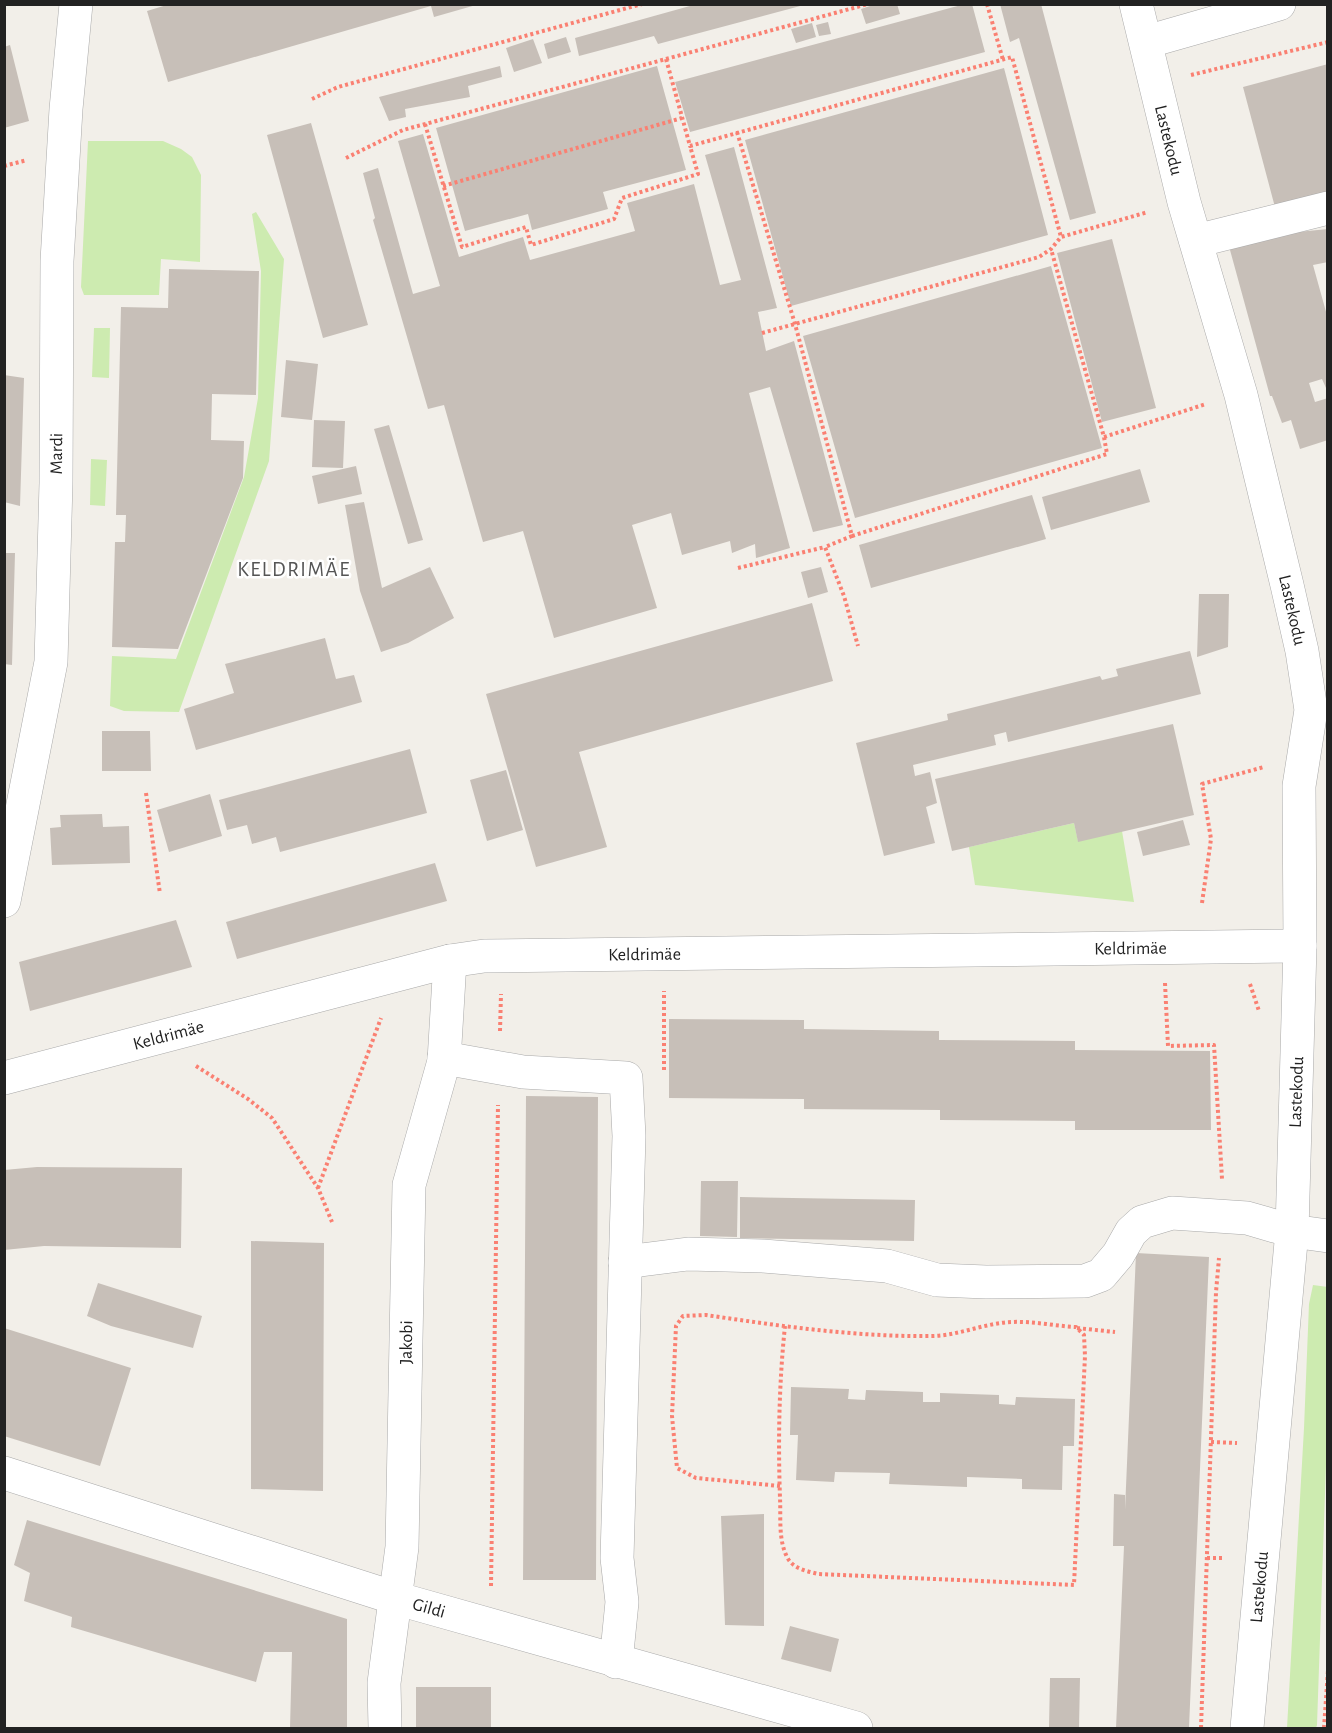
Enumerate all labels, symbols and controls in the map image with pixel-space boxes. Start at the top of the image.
street label: Lastekodu [1151,103,1185,177]
street label: Mardi [48,433,66,475]
district label: KELDRIMÄE [237,558,351,580]
street label: Lastekodu [1275,573,1308,647]
street label: Keldrimäe [1094,940,1167,959]
street label: Keldrimäe [608,946,681,964]
street label: Keldrimäe [131,1018,206,1054]
street label: Lastekodu [1287,1056,1307,1128]
street label: Jakobi [398,1320,416,1364]
street label: Lastekodu [1248,1551,1272,1623]
street label: Gildi [410,1595,447,1622]

